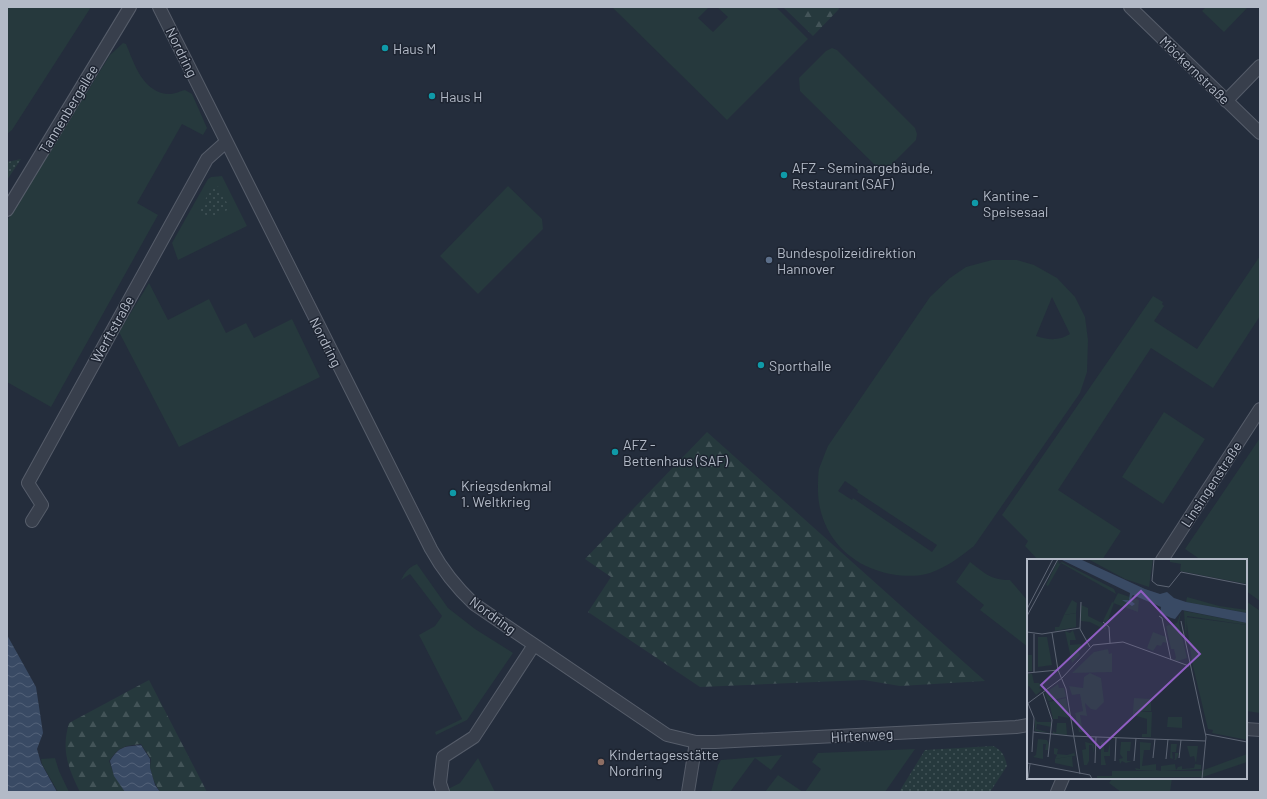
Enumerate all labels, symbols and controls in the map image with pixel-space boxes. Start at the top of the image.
street label: Nordring [163,24,201,80]
street label: Möckernstraße [1156,32,1234,108]
place label: Haus M [393,40,436,57]
marker: Haus M [380,43,390,53]
street label: Tannenbergallee [35,61,101,157]
place label: Haus H [440,88,483,105]
marker: Haus H [427,91,437,101]
place label: AFZ - Seminargebäude, Restaurant (SAF) [792,159,933,192]
marker: AFZ - Seminargebäude, Restaurant (SAF) [779,170,789,180]
place label: Kantine - Speisesaal [983,187,1048,220]
marker: Kantine - Speisesaal [970,198,980,208]
place label: Bundespolizeidirektion Hannover [777,244,916,277]
marker: Bundespolizeidirektion Hannover [764,255,774,265]
street label: Werftstraße [87,293,137,365]
street label: Nordring [306,314,346,370]
place label: Sporthalle [769,357,831,374]
marker: Sporthalle [756,360,766,370]
place label: AFZ - Bettenhaus (SAF) [623,436,728,469]
street label: Linsingenstraße [1177,438,1245,530]
marker: AFZ - Bettenhaus (SAF) [610,447,620,457]
place label: Kriegsdenkmal 1. Weltkrieg [461,477,551,510]
marker: Kriegsdenkmal 1. Weltkrieg [448,488,458,498]
inset map [1027,559,1247,779]
street label: Nordring [466,592,520,638]
street label: Hirtenweg [830,725,894,745]
place label: Kindertagesstätte Nordring [609,746,719,779]
marker: Kindertagesstätte Nordring [596,757,606,767]

